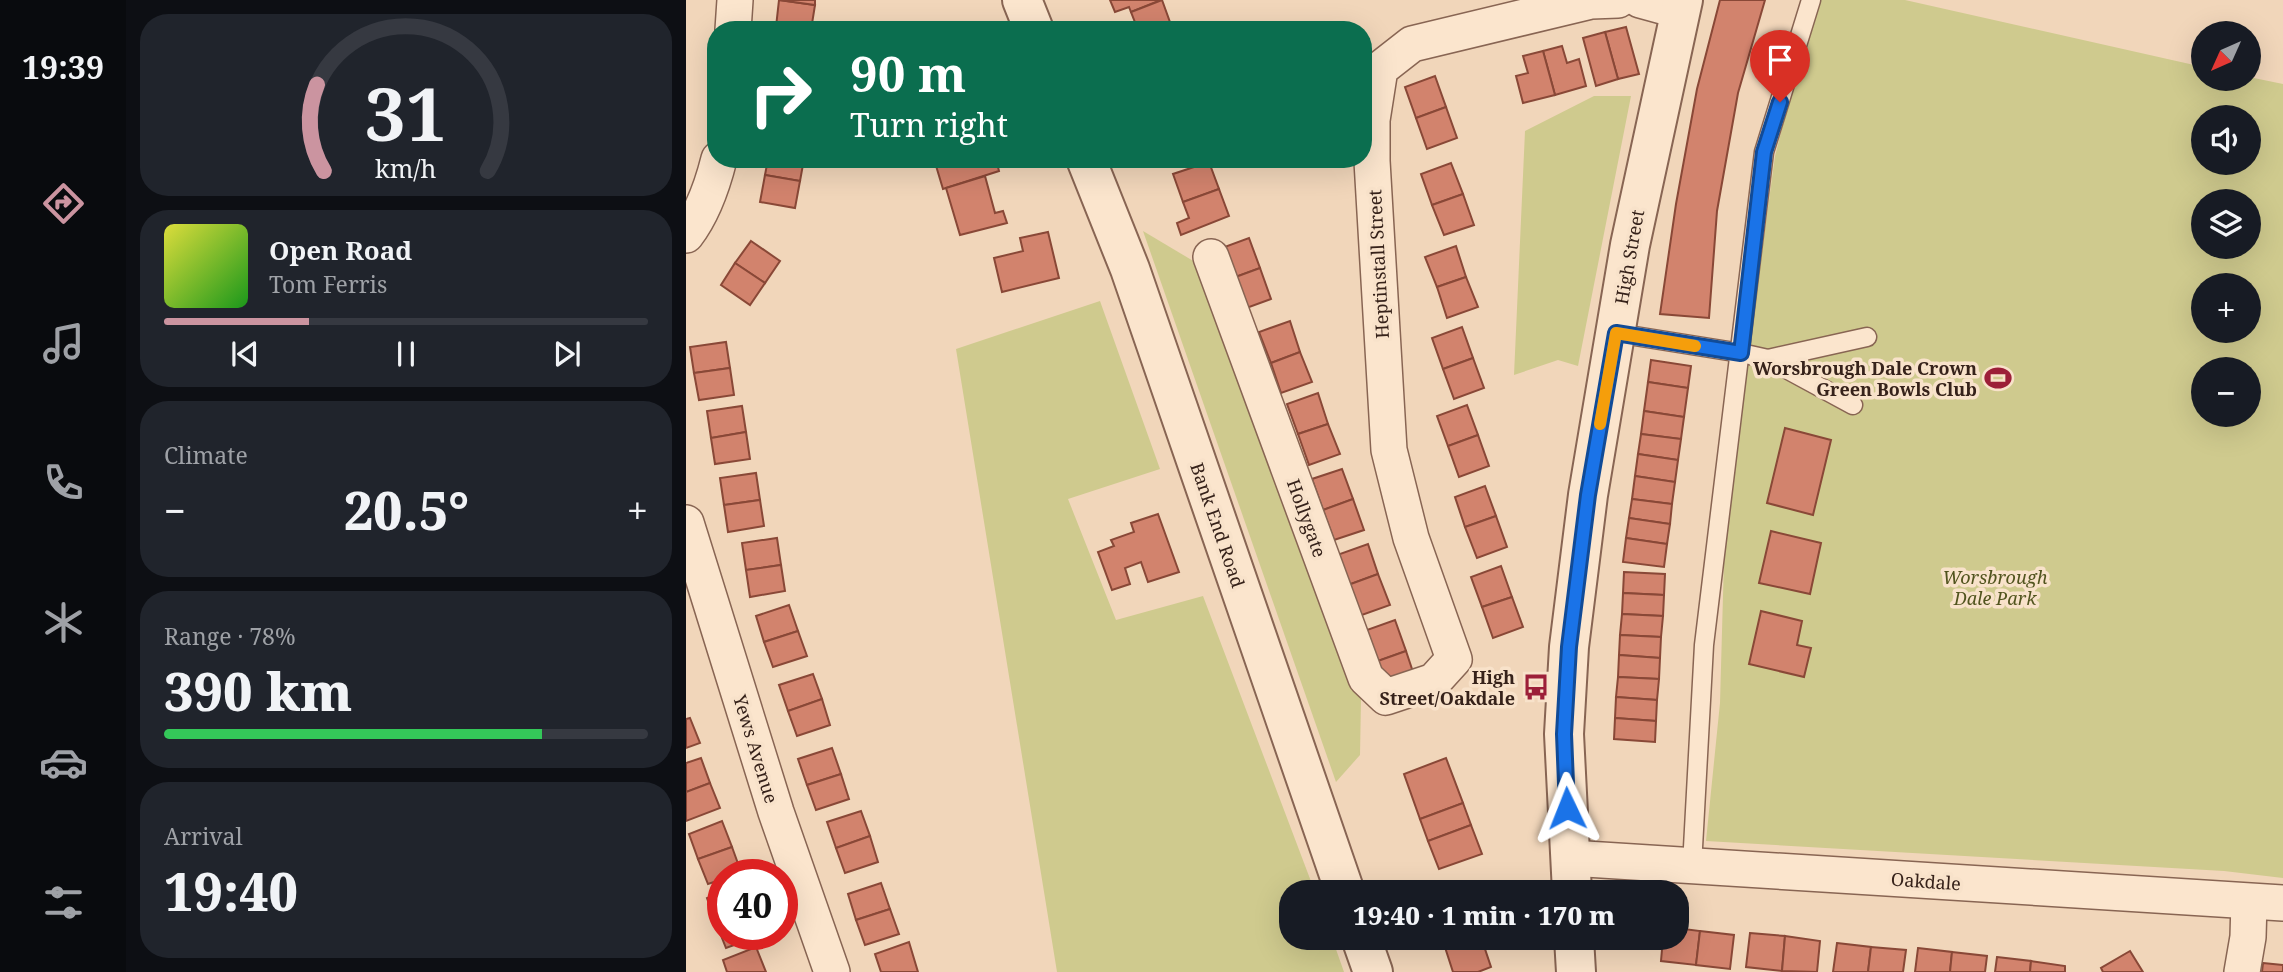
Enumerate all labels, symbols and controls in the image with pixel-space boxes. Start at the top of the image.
north arrow [2191,21,2261,91]
map controls [2191,21,2261,427]
pin [1750,30,1810,102]
text: 90 m [850,40,966,106]
icon: arrive [1761,41,1799,79]
text: 19:39 [22,45,104,88]
icon: right [735,49,826,140]
text: 31 [365,63,447,162]
text: Turn right [850,103,1008,146]
button: sound [2191,105,2261,175]
text: km/h [375,151,437,185]
icon: directions [39,179,88,228]
street label: Heptinstall Street [1362,189,1394,339]
button: layers [2191,189,2261,259]
street label: High Street [1609,208,1649,306]
text: Open Road [269,232,412,268]
text: Tom Ferris [269,268,387,300]
button: + [2191,273,2261,343]
icon: music [39,319,88,368]
icon: previous [226,335,264,373]
icon: pause [387,335,425,373]
icon: next [548,335,586,373]
place label: Worsbrough Dale Crown Green Bowls Club [1753,356,1977,401]
button: − [2191,357,2261,427]
sports icon: Worsbrough Dale Crown Green Bowls Club [1983,363,2013,393]
text: Climate [164,439,248,471]
icon: phone [39,458,88,507]
street label: Bank End Road [1185,459,1251,591]
text: 20.5° [344,474,469,545]
street label: Hollygate [1282,475,1332,561]
text: − [164,484,186,536]
text: + [627,484,648,536]
park label: Worsbrough Dale Park [1943,565,2048,610]
icon: climate [39,598,88,647]
text: Range · 78% [164,620,296,652]
text: 390 km [164,655,352,726]
place label: High Street/Oakdale [1380,665,1515,710]
bus stop icon: High Street/Oakdale [1521,672,1551,702]
street label: Yews Avenue [728,691,784,806]
icon: car [39,738,88,787]
position arrow [1530,771,1604,845]
text: Arrival [164,820,243,852]
text: 19:40 [164,855,298,926]
speed limit sign: 40 [707,859,798,950]
street label: Oakdale [1890,867,1962,895]
icon: filters [39,878,88,927]
text: 19:40 · 1 min · 170 m [1353,897,1615,933]

